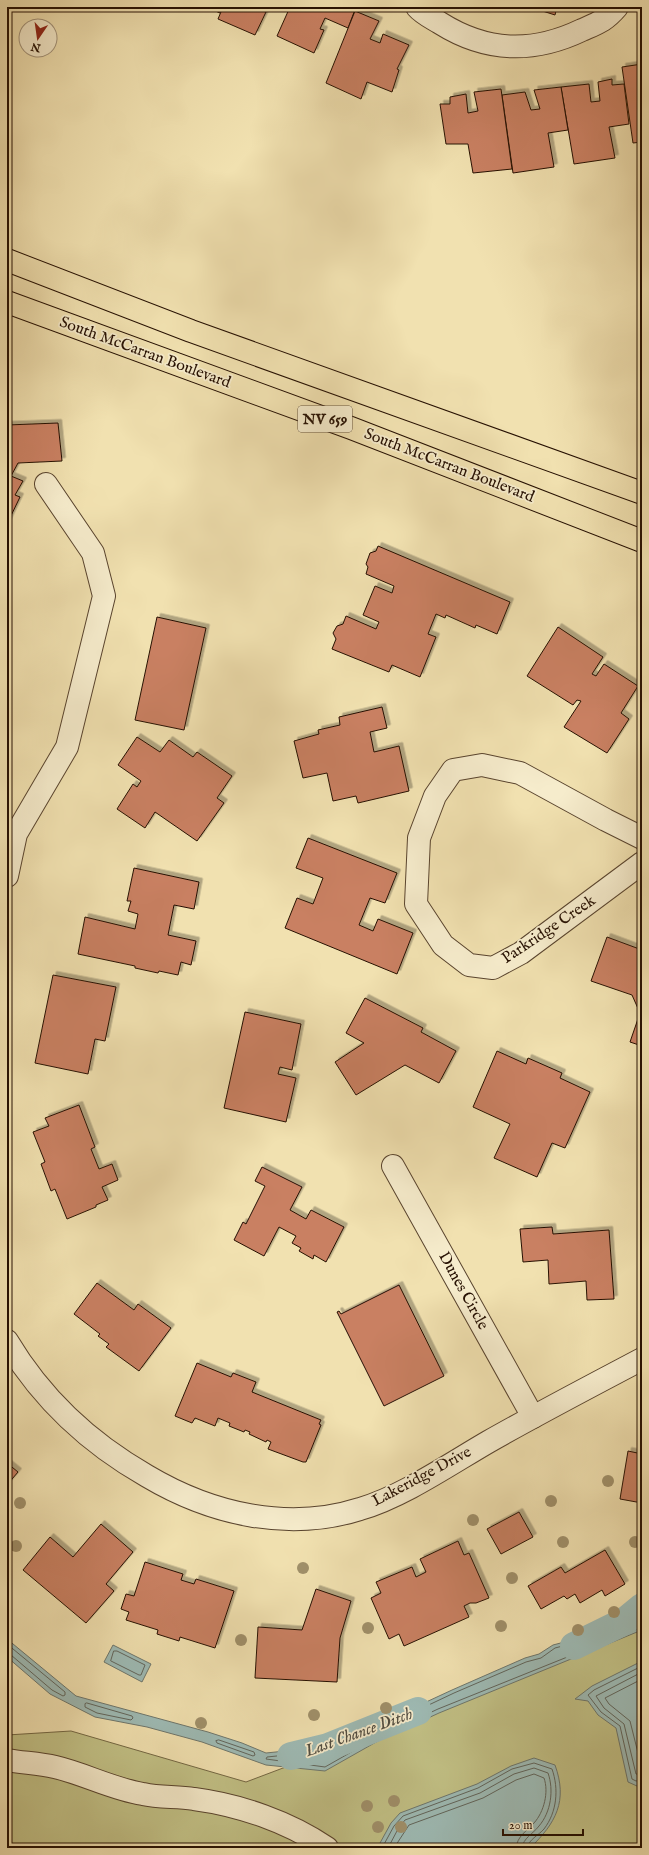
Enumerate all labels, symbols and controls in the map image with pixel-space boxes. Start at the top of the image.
north arrow [18,18,58,58]
text: N [29,39,43,55]
street label: South McCarran Boulevard [57,313,234,393]
road number: NV 659 [298,406,352,432]
street label: South McCarran Boulevard [361,424,537,508]
street label: Parkridge Creek [498,891,600,969]
street label: Dunes Circle [433,1248,493,1334]
street label: Lakeridge Drive [369,1442,475,1512]
water label: Last Chance Ditch [301,1704,416,1763]
scale bar [503,1811,583,1837]
text: 20 m [509,1818,532,1833]

